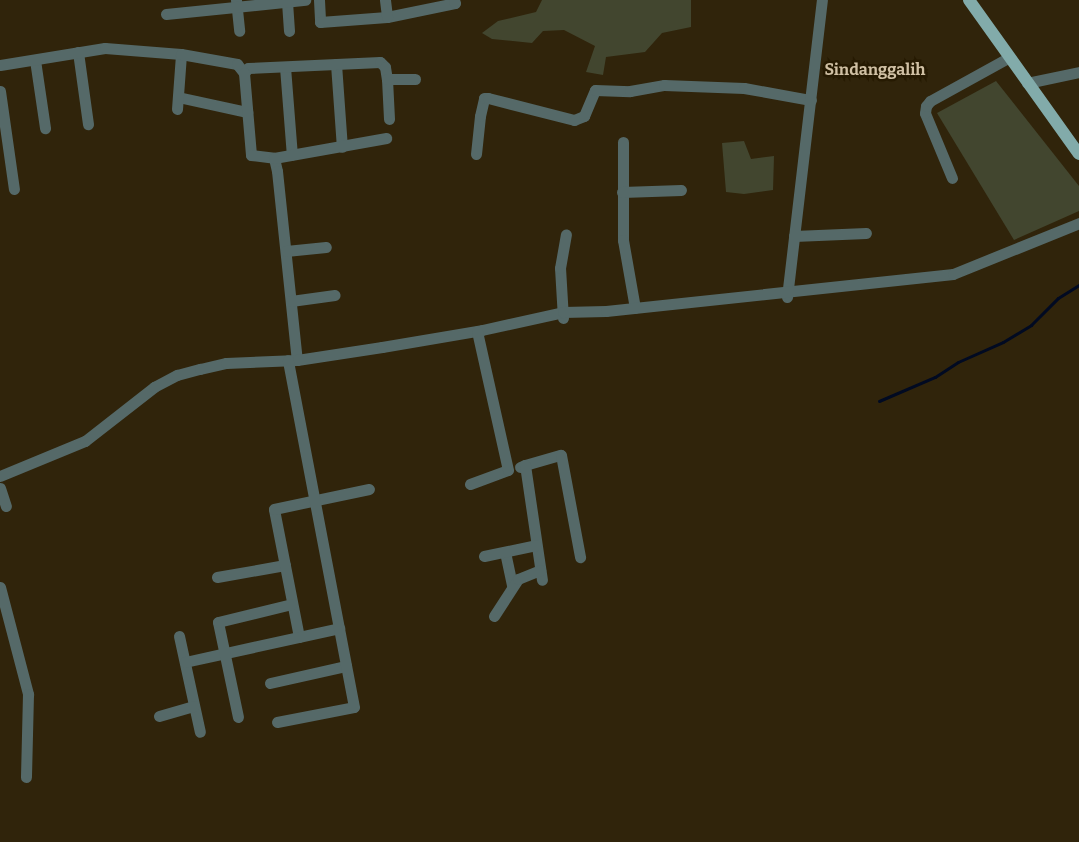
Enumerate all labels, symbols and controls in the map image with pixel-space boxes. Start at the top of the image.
district label: Sindanggalih [825,60,925,80]

